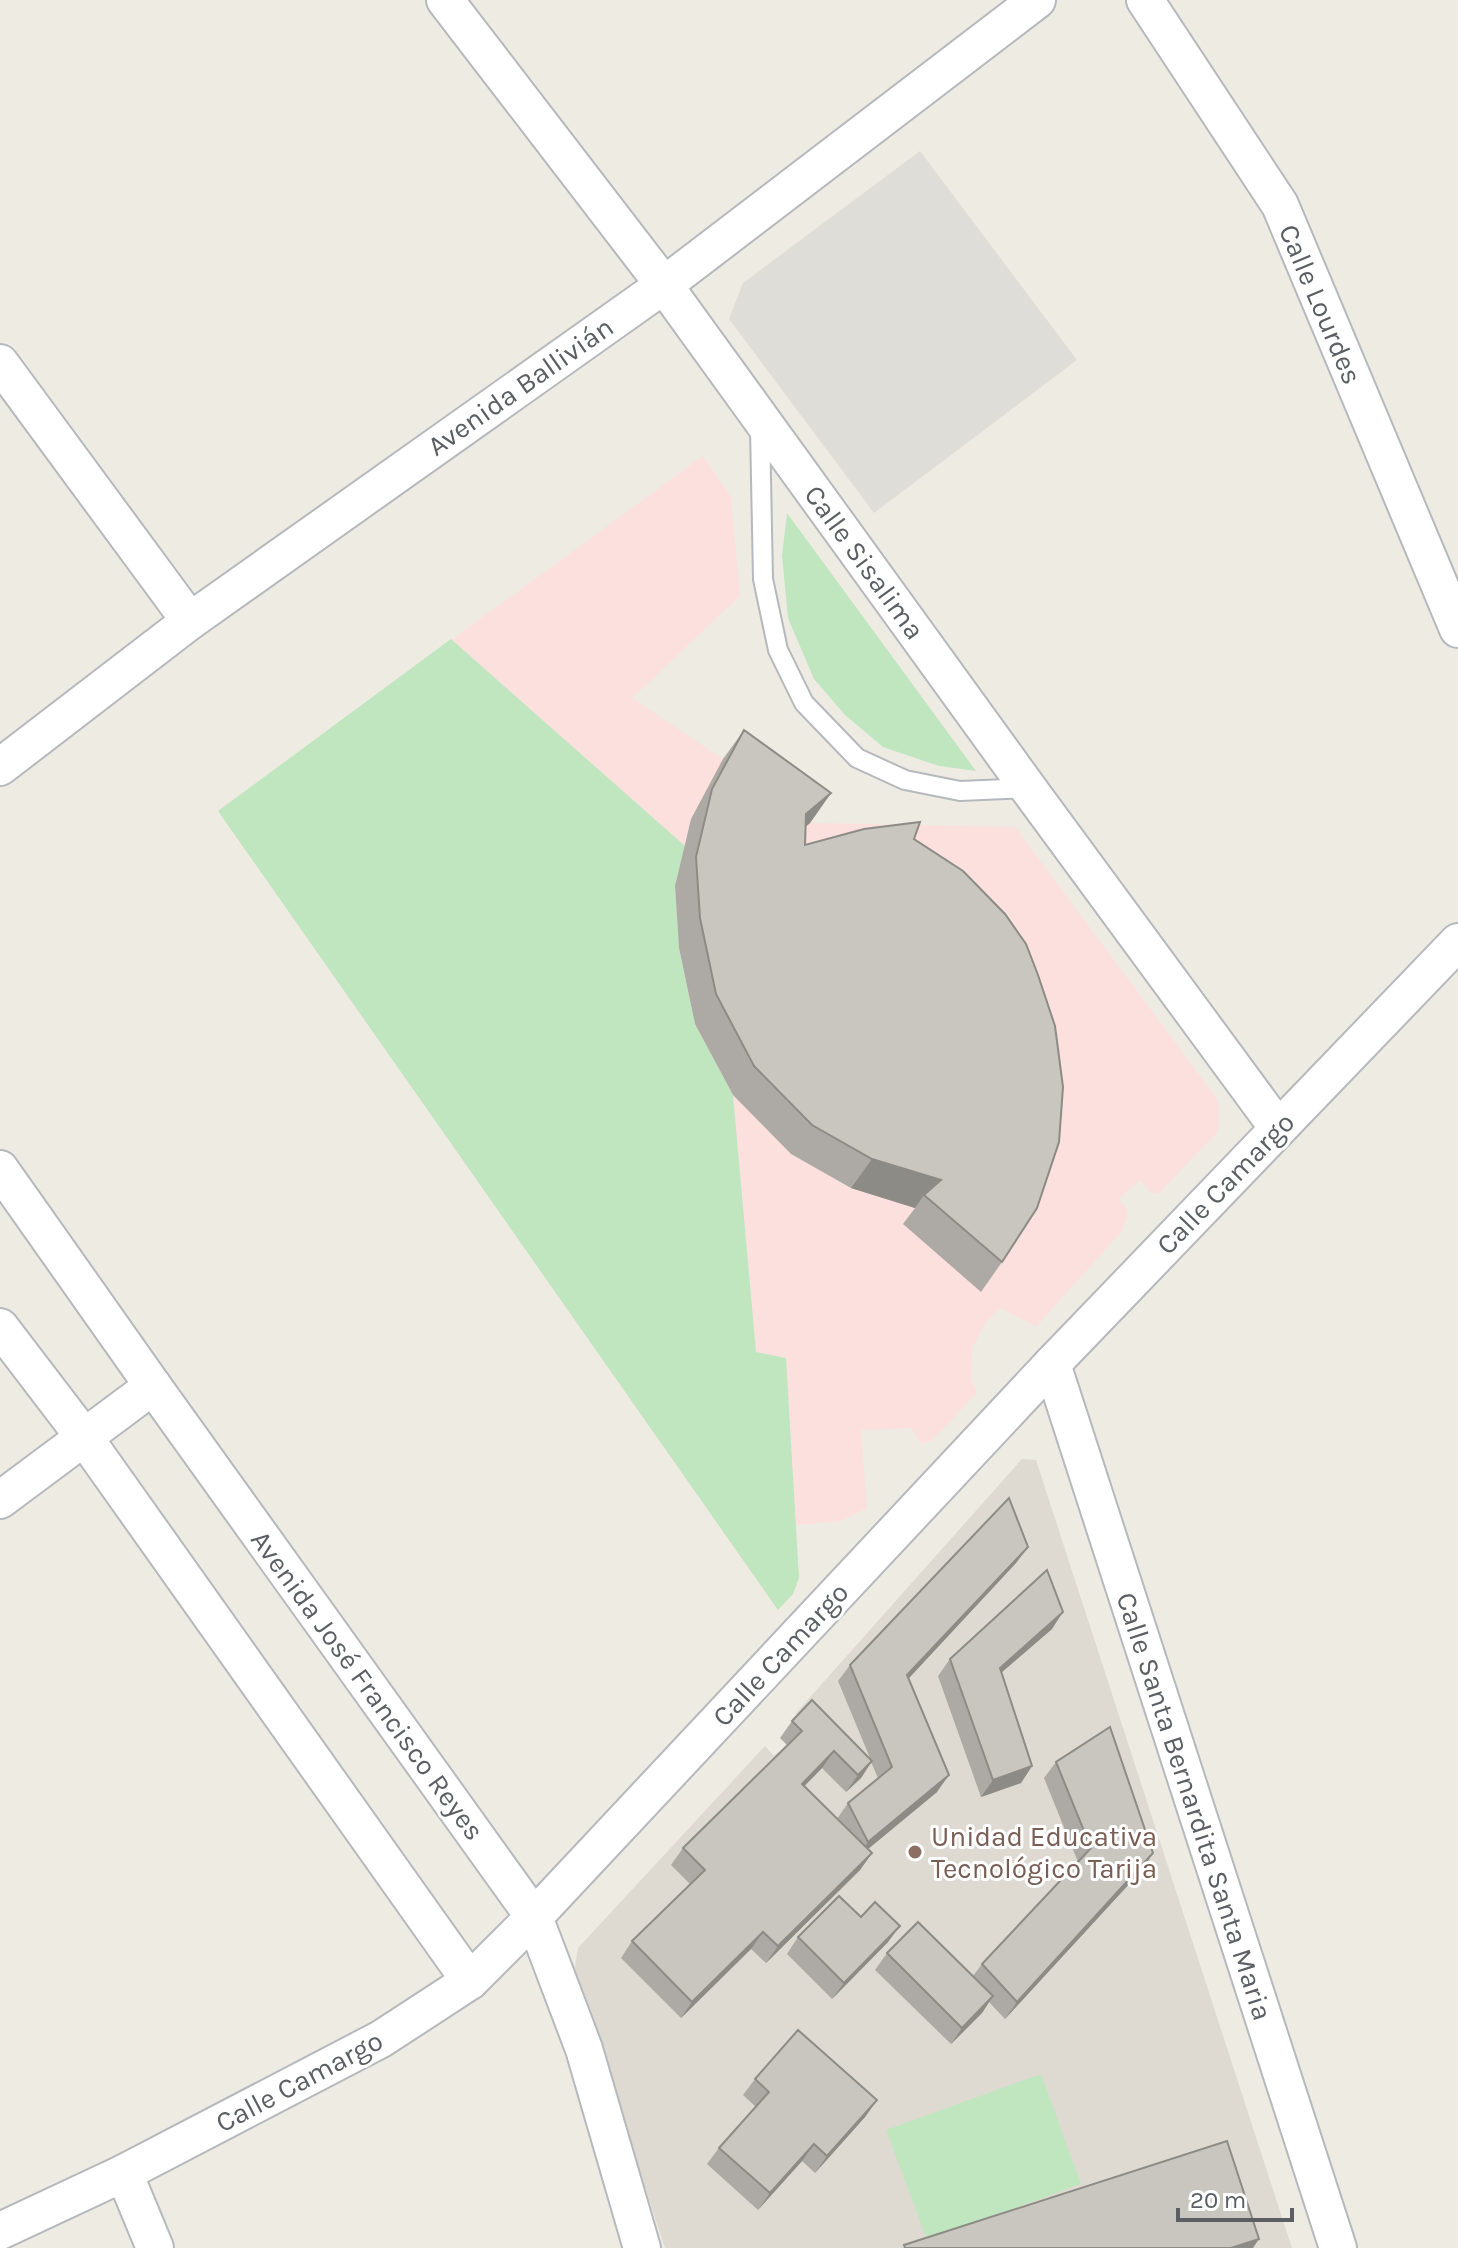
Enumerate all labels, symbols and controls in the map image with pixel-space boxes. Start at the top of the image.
street label: Calle Lourdes [1272,219,1369,389]
street label: Avenida Ballivián [421,310,620,463]
street label: Calle Sisalima [798,479,932,646]
street label: Calle Camargo [1149,1106,1301,1261]
street label: Avenida José Francisco Reyes [244,1524,491,1847]
street label: Calle Camargo [705,1576,855,1733]
street label: Calle Santa Bernardita Santa Maria [1110,1588,1279,2024]
place label: Unidad Educativa Tecnológico Tarija [931,1820,1157,1885]
marker: Unidad Educativa Tecnológico Tarija [906,1843,924,1861]
street label: Calle Camargo [210,2024,388,2139]
scale bar [1178,2172,1292,2222]
text: 20 m [1190,2186,1246,2214]

